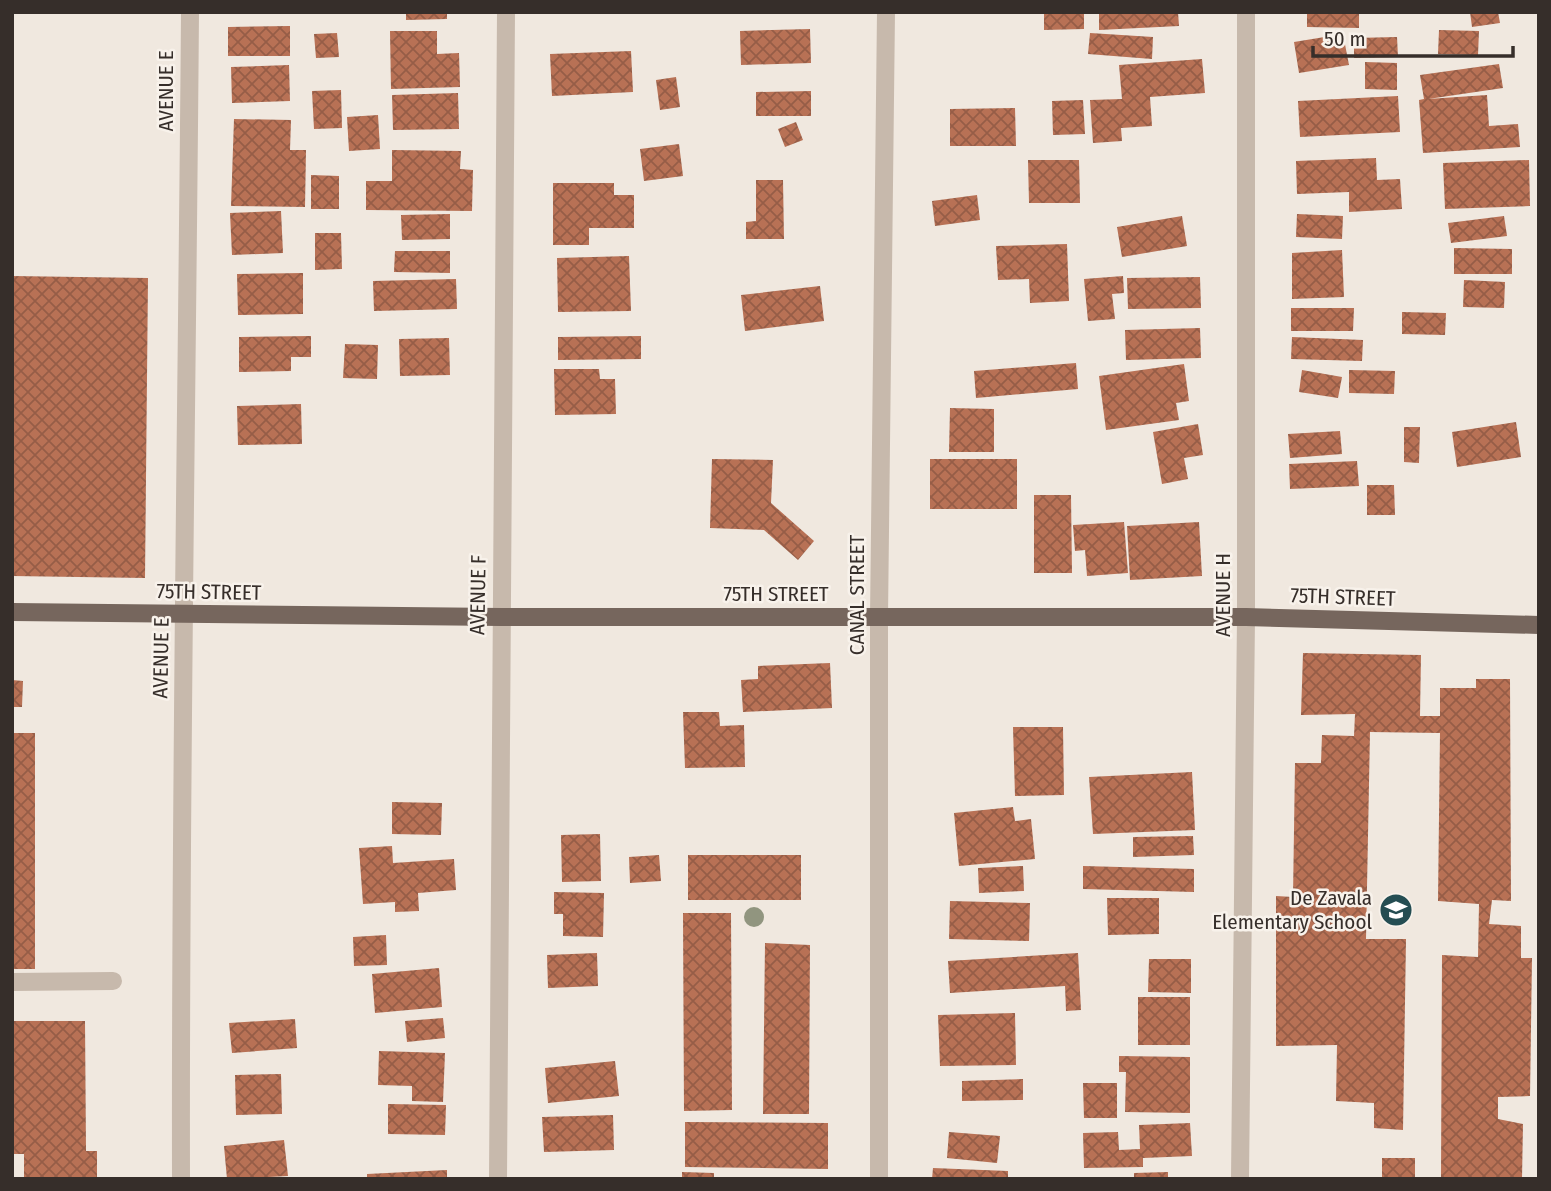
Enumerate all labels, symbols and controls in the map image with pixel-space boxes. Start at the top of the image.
scale bar [1313,14,1512,58]
text: 50 m [1324,26,1366,52]
street label: AVENUE E [153,50,179,132]
street label: CANAL STREET [844,535,870,655]
street label: AVENUE H [1210,553,1236,637]
street label: AVENUE F [464,555,492,635]
street label: 75TH STREET [156,578,262,606]
street label: 75TH STREET [724,581,829,607]
street label: 75TH STREET [1290,582,1396,612]
street label: AVENUE E [147,617,175,699]
place label: De Zavala Elementary School [1212,885,1372,935]
school or university icon: De Zavala Elementary School [1377,891,1415,929]

